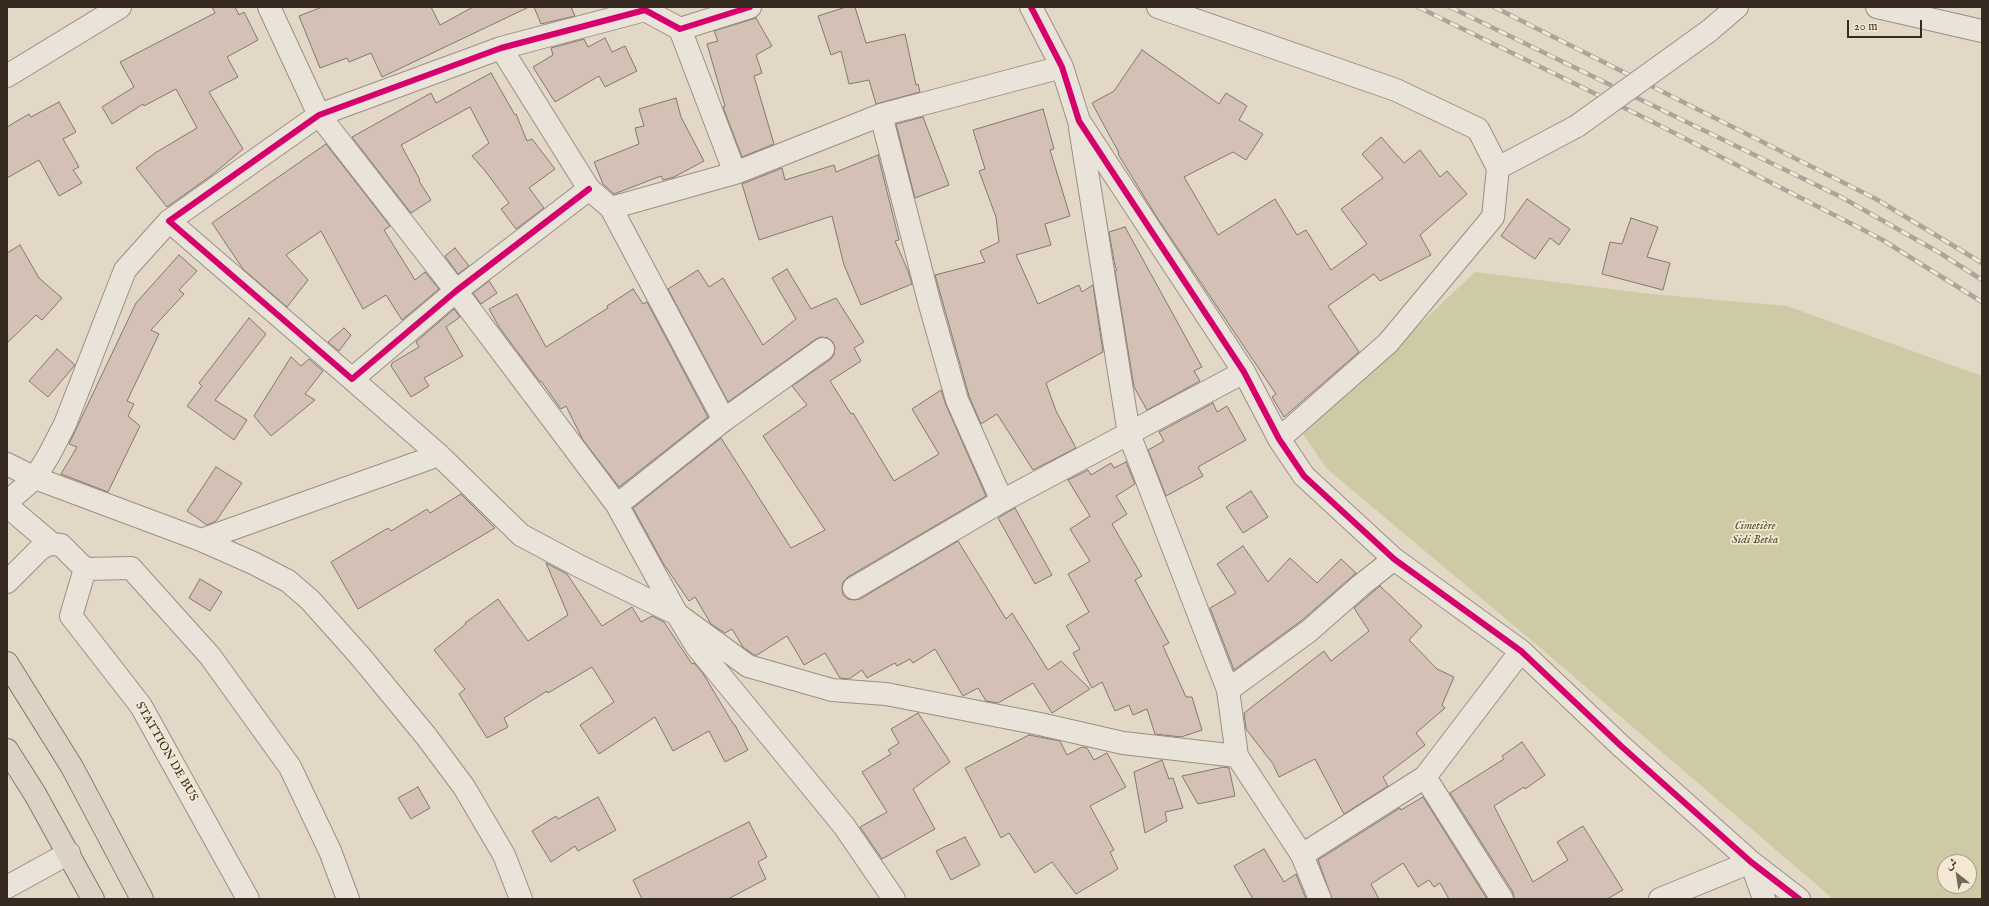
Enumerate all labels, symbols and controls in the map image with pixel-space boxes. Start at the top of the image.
scale bar [1849,12,1924,38]
text: 20 m [1854,19,1877,34]
park label: Cimetière Sidi Betka [1732,520,1778,548]
street label: STATTION DE BUS [132,700,200,804]
north arrow [1937,854,1977,894]
text: ش [1943,856,1960,873]

